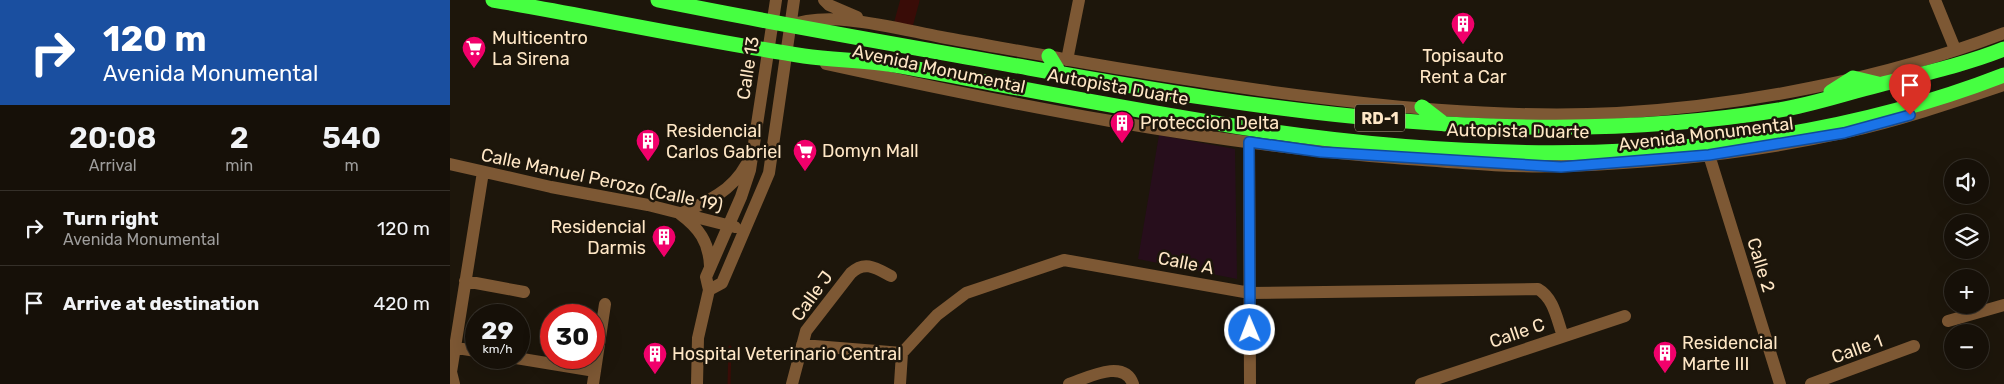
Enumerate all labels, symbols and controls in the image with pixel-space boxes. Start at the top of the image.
building icon: Topisauto Rent a Car [1450,11,1476,45]
text: 120 m [103,18,206,60]
icon: right [20,20,85,85]
place label: Multicentro La Sirena [492,27,588,70]
supermarket icon: Multicentro La Sirena [461,35,487,69]
street label: Calle 13 [732,35,764,101]
street label: Avenida Monumental [851,40,1027,98]
place label: Topisauto Rent a Car [1419,45,1507,88]
text: Avenida Monumental [103,60,318,87]
street label: Autopista Duarte [1046,64,1190,110]
pin [1889,64,1931,115]
icon: arrive [1896,71,1924,99]
road number: RD-1 [1355,105,1405,132]
building icon: Proteccion Delta [1109,110,1135,144]
place label: Proteccion Delta [1140,112,1279,134]
street label: Avenida Monumental [1617,112,1795,156]
street label: Autopista Duarte [1446,119,1590,143]
text: 20:08 [69,120,156,156]
text: 2 [230,120,249,156]
text: 540 [322,120,381,156]
place label: Residencial Carlos Gabriel [666,120,782,163]
building icon: Residencial Carlos Gabriel [635,128,661,162]
supermarket icon: Domyn Mall [792,138,818,172]
place label: Domyn Mall [822,140,919,162]
street label: Calle Manuel Perozo (Calle 19) [479,144,725,216]
text: Arrival [89,156,137,175]
text: min [225,156,253,175]
text: m [344,156,359,175]
map controls [1944,159,1989,369]
button: sound [1944,159,1989,204]
text: Turn right [63,207,158,230]
icon: right [20,214,48,242]
button: layers [1944,214,1989,259]
place label: Residencial Darmis [550,216,646,259]
text: 120 m [377,217,430,240]
building icon: Residencial Darmis [651,224,677,258]
text: Avenida Monumental [63,230,220,249]
street label: Calle 2 [1742,235,1780,295]
street label: Calle A [1156,247,1216,279]
street label: Calle J [786,267,838,325]
button: + [1944,269,1989,314]
icon: arrive [20,289,48,317]
text: Arrive at destination [63,292,259,315]
text: 420 m [373,292,430,315]
position arrow [1223,303,1275,355]
speed limit sign: 30 [540,304,605,369]
street label: Calle C [1486,313,1548,353]
text: 29 [481,316,514,345]
button: − [1944,324,1989,369]
street label: Calle 1 [1828,330,1886,368]
place label: Residencial Marte III [1682,332,1778,375]
building icon: Residencial Marte III [1652,340,1678,374]
building icon: Hospital Veterinario Central [642,341,668,375]
text: km/h [483,342,512,356]
place label: Hospital Veterinario Central [672,343,902,365]

